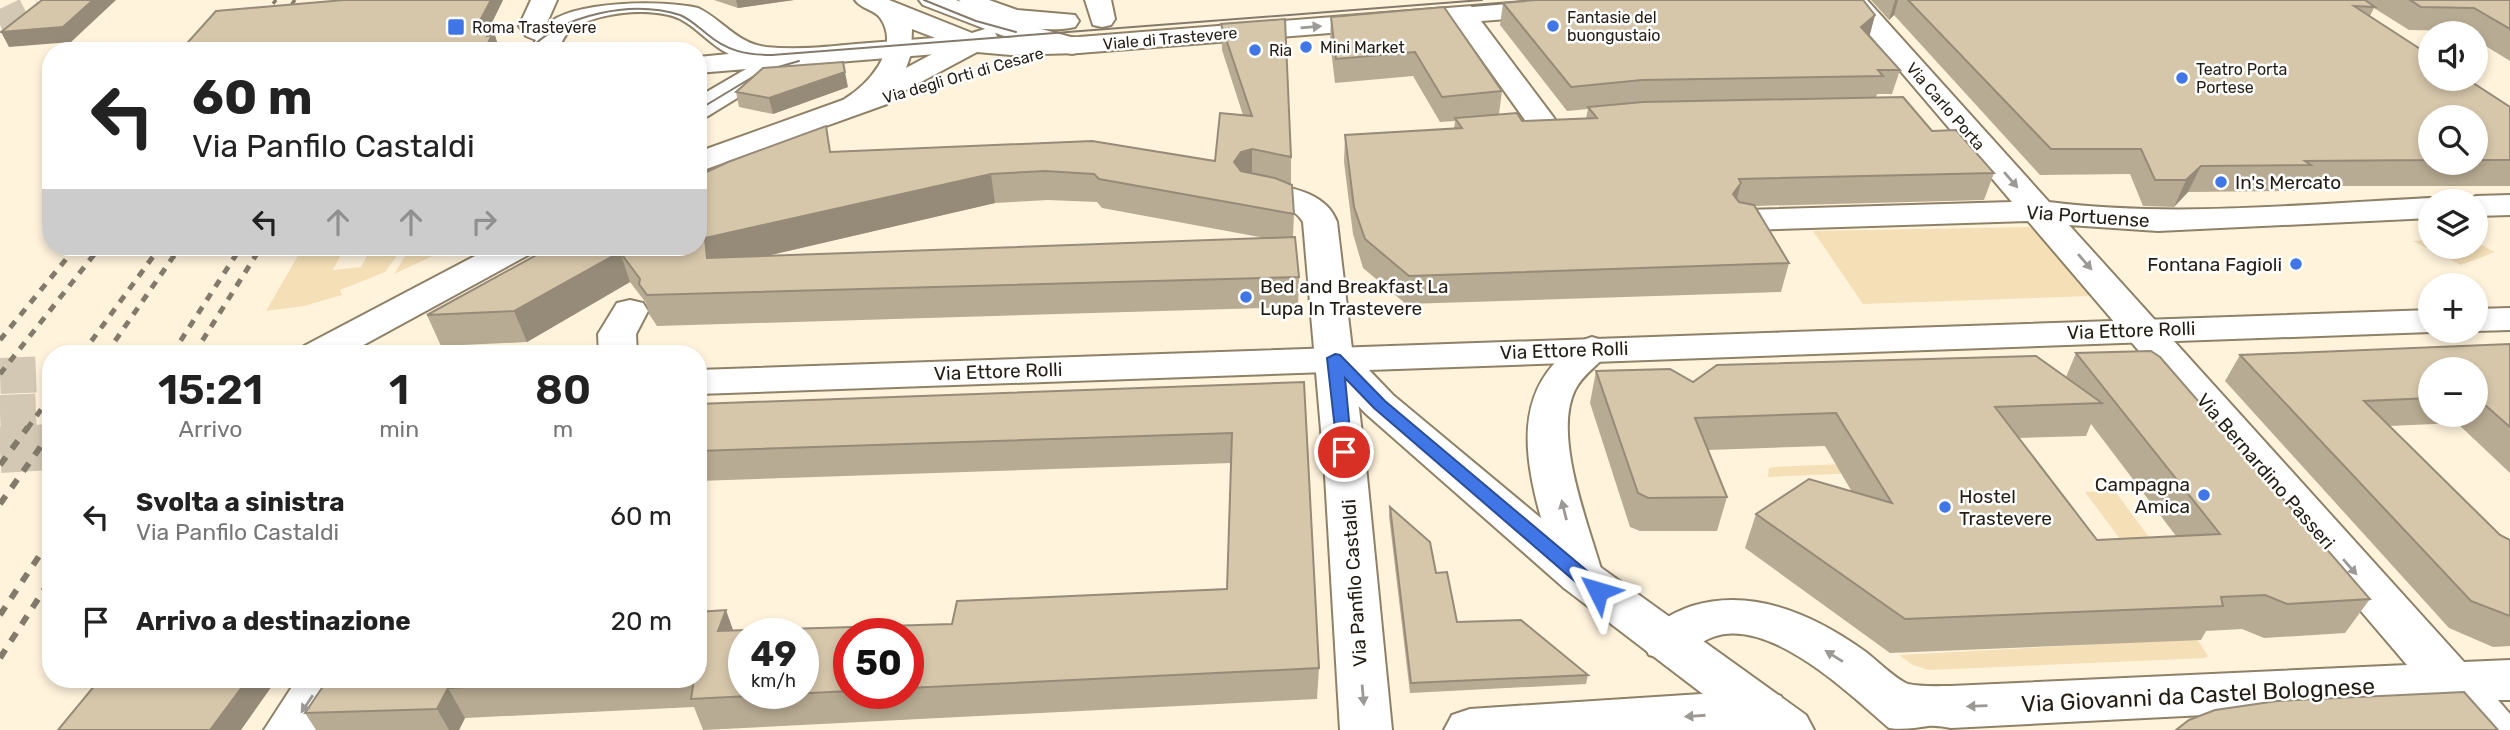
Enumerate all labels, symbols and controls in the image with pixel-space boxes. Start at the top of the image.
place label: Fantasie del buongustaio [1567,8,1661,45]
marker: Roma Trastevere [446,17,466,37]
place label: Roma Trastevere [472,18,596,37]
marker: Fantasie del buongustaio [1545,18,1561,34]
one-way arrow [1300,21,1322,32]
map controls [2418,21,2488,427]
button: sound [2418,21,2488,91]
street label: Viale di Trastevere [1102,23,1238,54]
place label: Mini Market [1320,38,1405,57]
marker: Mini Market [1298,39,1314,55]
place label: Ria [1269,41,1292,60]
marker: Ria [1247,42,1263,58]
street label: Via degli Orti di Cesare [880,43,1046,108]
street label: Via Carlo Porta [1902,59,1989,154]
place label: Teatro Porta Portese [2196,60,2287,97]
text: 60 m [192,68,313,126]
icon: left [77,70,168,161]
marker: Teatro Porta Portese [2174,70,2190,86]
button: search [2418,105,2488,175]
text: Via Panfilo Castaldi [192,127,475,165]
one-way arrow [2003,171,2019,188]
place label: In's Mercato [2235,171,2341,194]
marker: In's Mercato [2213,174,2229,190]
button: layers [2418,189,2488,259]
street label: Via Portuense [2025,201,2150,232]
icon: left [246,203,284,241]
icon: ahead [319,203,357,241]
icon: ahead [392,203,430,241]
icon: right [465,203,503,241]
one-way arrow [2077,253,2093,271]
place label: Fontana Fagioli [2147,253,2282,276]
marker: Fontana Fagioli [2288,256,2304,272]
button: + [2418,273,2488,343]
place label: Bed and Breakfast La Lupa In Trastevere [1260,275,1449,320]
marker: Bed and Breakfast La Lupa In Trastevere [1238,289,1254,305]
street label: Via Ettore Rolli [2066,317,2196,344]
street label: Via Ettore Rolli [1499,337,1629,364]
button: − [2418,357,2488,427]
street label: Via Ettore Rolli [933,358,1063,385]
text: 15:21 [158,365,263,415]
text: 1 [389,365,409,415]
text: 80 [535,365,591,415]
street label: Via Bernardino Passeri [2192,389,2340,554]
text: Arrivo [179,415,243,443]
text: min [379,415,419,443]
text: m [553,415,573,443]
pin [1314,422,1374,482]
icon: arrive [1325,433,1363,471]
place label: Campagna Amica [2095,473,2190,518]
place label: Hostel Trastevere [1959,485,2052,530]
text: Svolta a sinistra [136,487,345,518]
marker: Campagna Amica [2196,487,2212,503]
icon: left [77,498,115,536]
street label: Via Panfilo Castaldi [1337,498,1372,667]
one-way arrow [1558,499,1569,521]
marker: Hostel Trastevere [1937,499,1953,515]
text: 60 m [610,501,672,532]
text: Via Panfilo Castaldi [136,518,339,546]
position arrow [1561,554,1635,628]
one-way arrow [2342,558,2358,576]
icon: arrive [77,603,115,641]
text: Arrivo a destinazione [136,606,411,637]
text: 20 m [611,606,672,637]
speed limit sign: 50 [833,618,924,709]
text: 49 [750,633,797,675]
one-way arrow [1824,649,1843,662]
text: km/h [751,670,796,692]
street label: Via Giovanni da Castel Bolognese [2020,672,2376,718]
one-way arrow [1358,684,1369,706]
one-way arrow [301,695,314,714]
one-way arrow [1966,701,1988,712]
one-way arrow [1684,710,1706,721]

